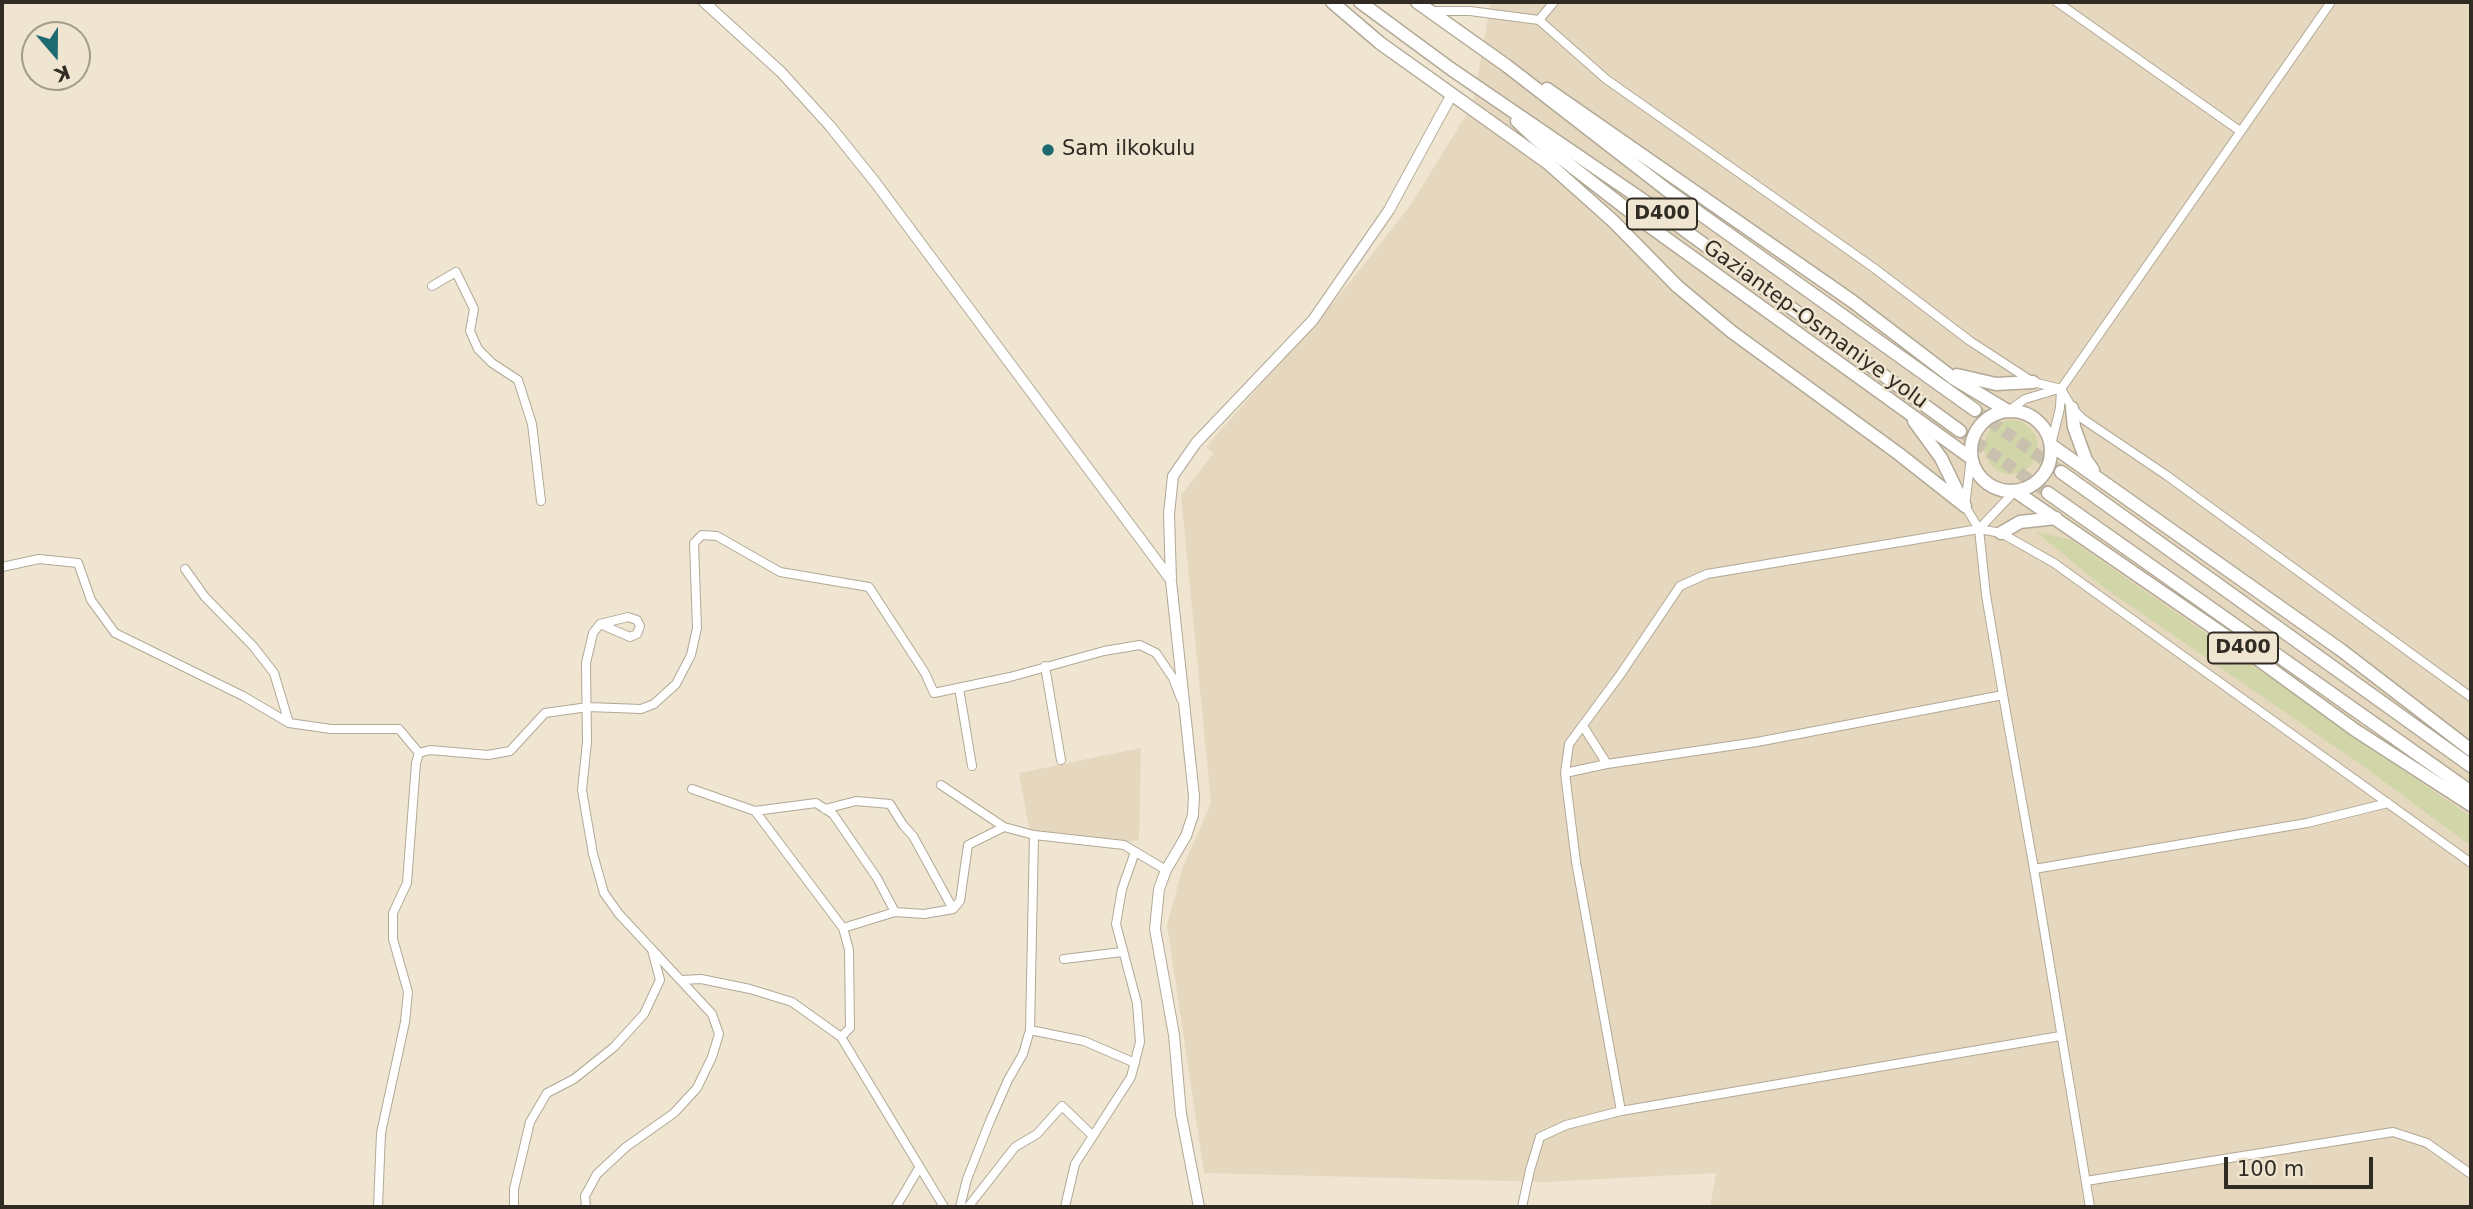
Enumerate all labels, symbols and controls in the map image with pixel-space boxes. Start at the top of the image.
north arrow [21,21,91,91]
text: K [52,61,73,87]
place label: Sam ilkokulu [1062,137,1195,163]
marker: Sam ilkokulu [1040,142,1056,158]
road number: D400 [1627,198,1697,230]
street label: Gaziantep-Osmaniye yolu [1698,235,1932,415]
road number: D400 [2208,632,2278,664]
scale bar [2228,1142,2377,1186]
text: 100 m [2237,1157,2304,1181]

